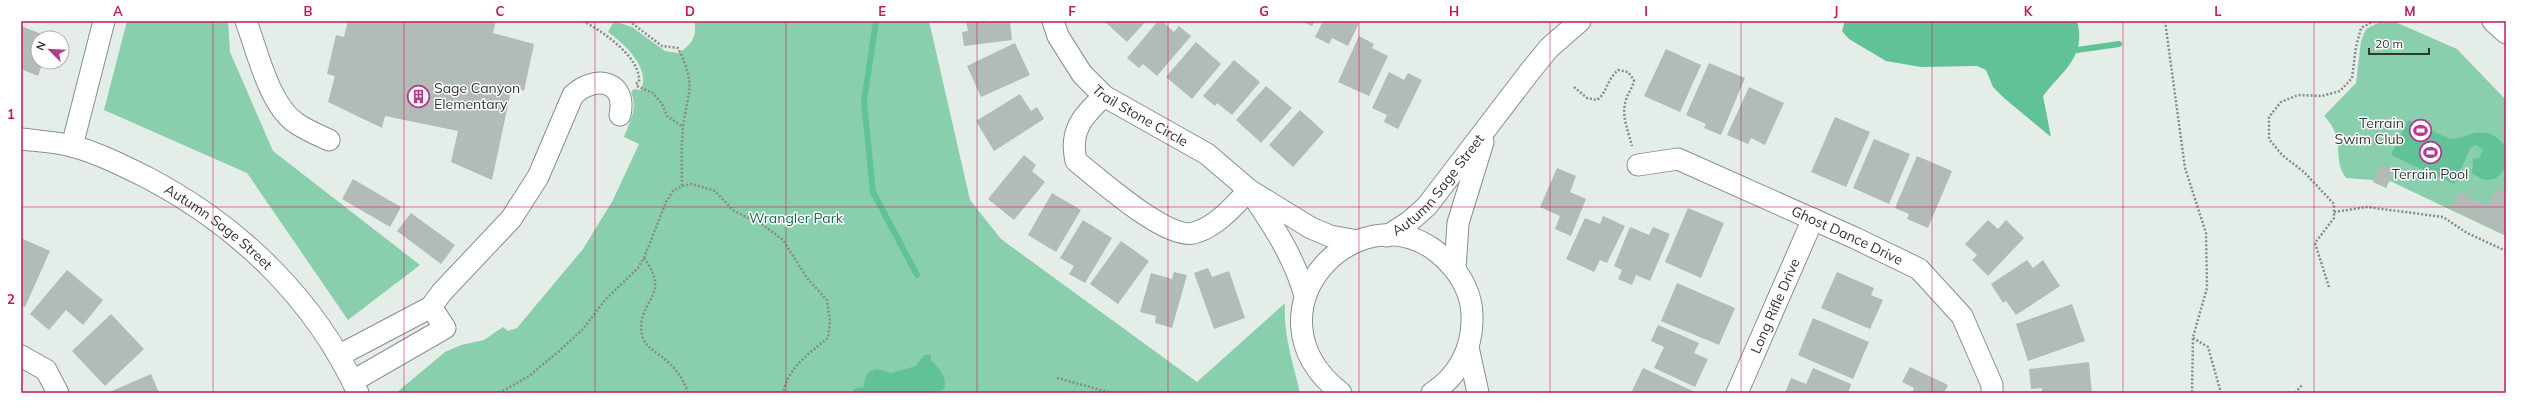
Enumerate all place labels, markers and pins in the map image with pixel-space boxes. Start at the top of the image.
place label: Sage Canyon Elementary [434,79,520,113]
building icon: Sage Canyon Elementary [406,83,432,109]
place label: Terrain Swim Club [2335,114,2404,148]
sports icon: Terrain Swim Club [2407,118,2433,144]
sports icon: Terrain Pool [2417,139,2443,165]
place label: Terrain Pool [2392,165,2468,183]

